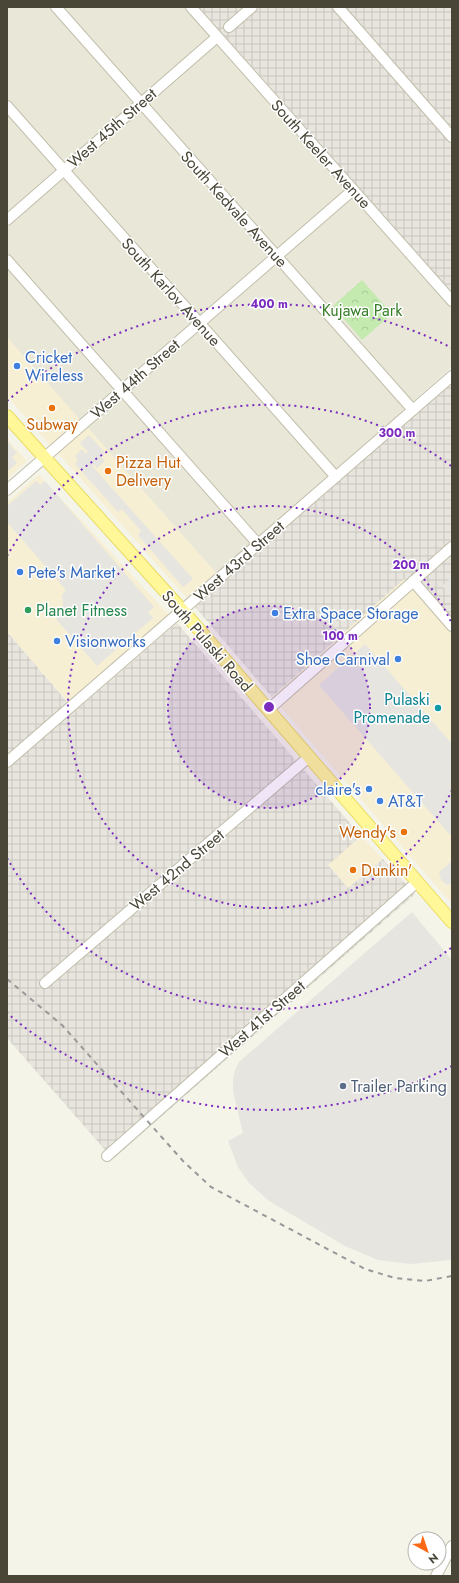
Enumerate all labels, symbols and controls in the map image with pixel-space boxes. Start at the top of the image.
street label: West 45th Street [62,83,162,173]
street label: South Keeler Avenue [266,94,376,214]
street label: South Kedvale Avenue [175,146,293,272]
street label: South Karlov Avenue [116,233,226,351]
text: 400 m [250,295,288,313]
park label: Kujawa Park [322,299,403,322]
street label: West 44th Street [85,334,185,424]
place label: Cricket Wireless [25,346,83,387]
marker: Cricket Wireless [12,361,22,371]
marker: Subway [47,403,57,413]
place label: Subway [26,413,79,436]
text: 300 m [379,424,416,442]
place label: Pizza Hut Delivery [116,451,180,492]
marker: Pizza Hut Delivery [103,466,113,476]
street label: West 43rd Street [189,515,290,607]
text: 200 m [392,556,430,574]
place label: Pete's Market [28,561,116,584]
marker: Pete's Market [15,567,25,577]
street label: South Pulaski Road [156,585,258,697]
place label: Planet Fitness [36,599,127,622]
place label: Extra Space Storage [283,602,419,625]
marker: Planet Fitness [23,605,33,615]
marker: Extra Space Storage [270,608,280,618]
text: 100 m [322,627,358,645]
place label: Visionworks [65,630,146,653]
marker: Visionworks [52,636,62,646]
place label: Shoe Carnival [296,648,390,671]
marker: Shoe Carnival [393,654,403,664]
place label: Pulaski Promenade [353,688,430,729]
centre of rings [262,700,276,714]
marker: Pulaski Promenade [433,703,443,713]
place label: claire's [315,778,361,801]
marker: claire's [364,784,374,794]
place label: AT&T [388,790,424,813]
marker: AT&T [375,796,385,806]
place label: Wendy's [339,821,396,844]
street label: West 42nd Street [125,824,229,916]
marker: Wendy's [399,827,409,837]
place label: Dunkin' [361,859,412,882]
marker: Dunkin' [348,865,358,875]
street label: West 41st Street [214,975,310,1063]
place label: Trailer Parking [351,1075,447,1098]
marker: Trailer Parking [338,1081,348,1091]
north arrow [407,1531,447,1571]
text: N [425,1550,442,1568]

